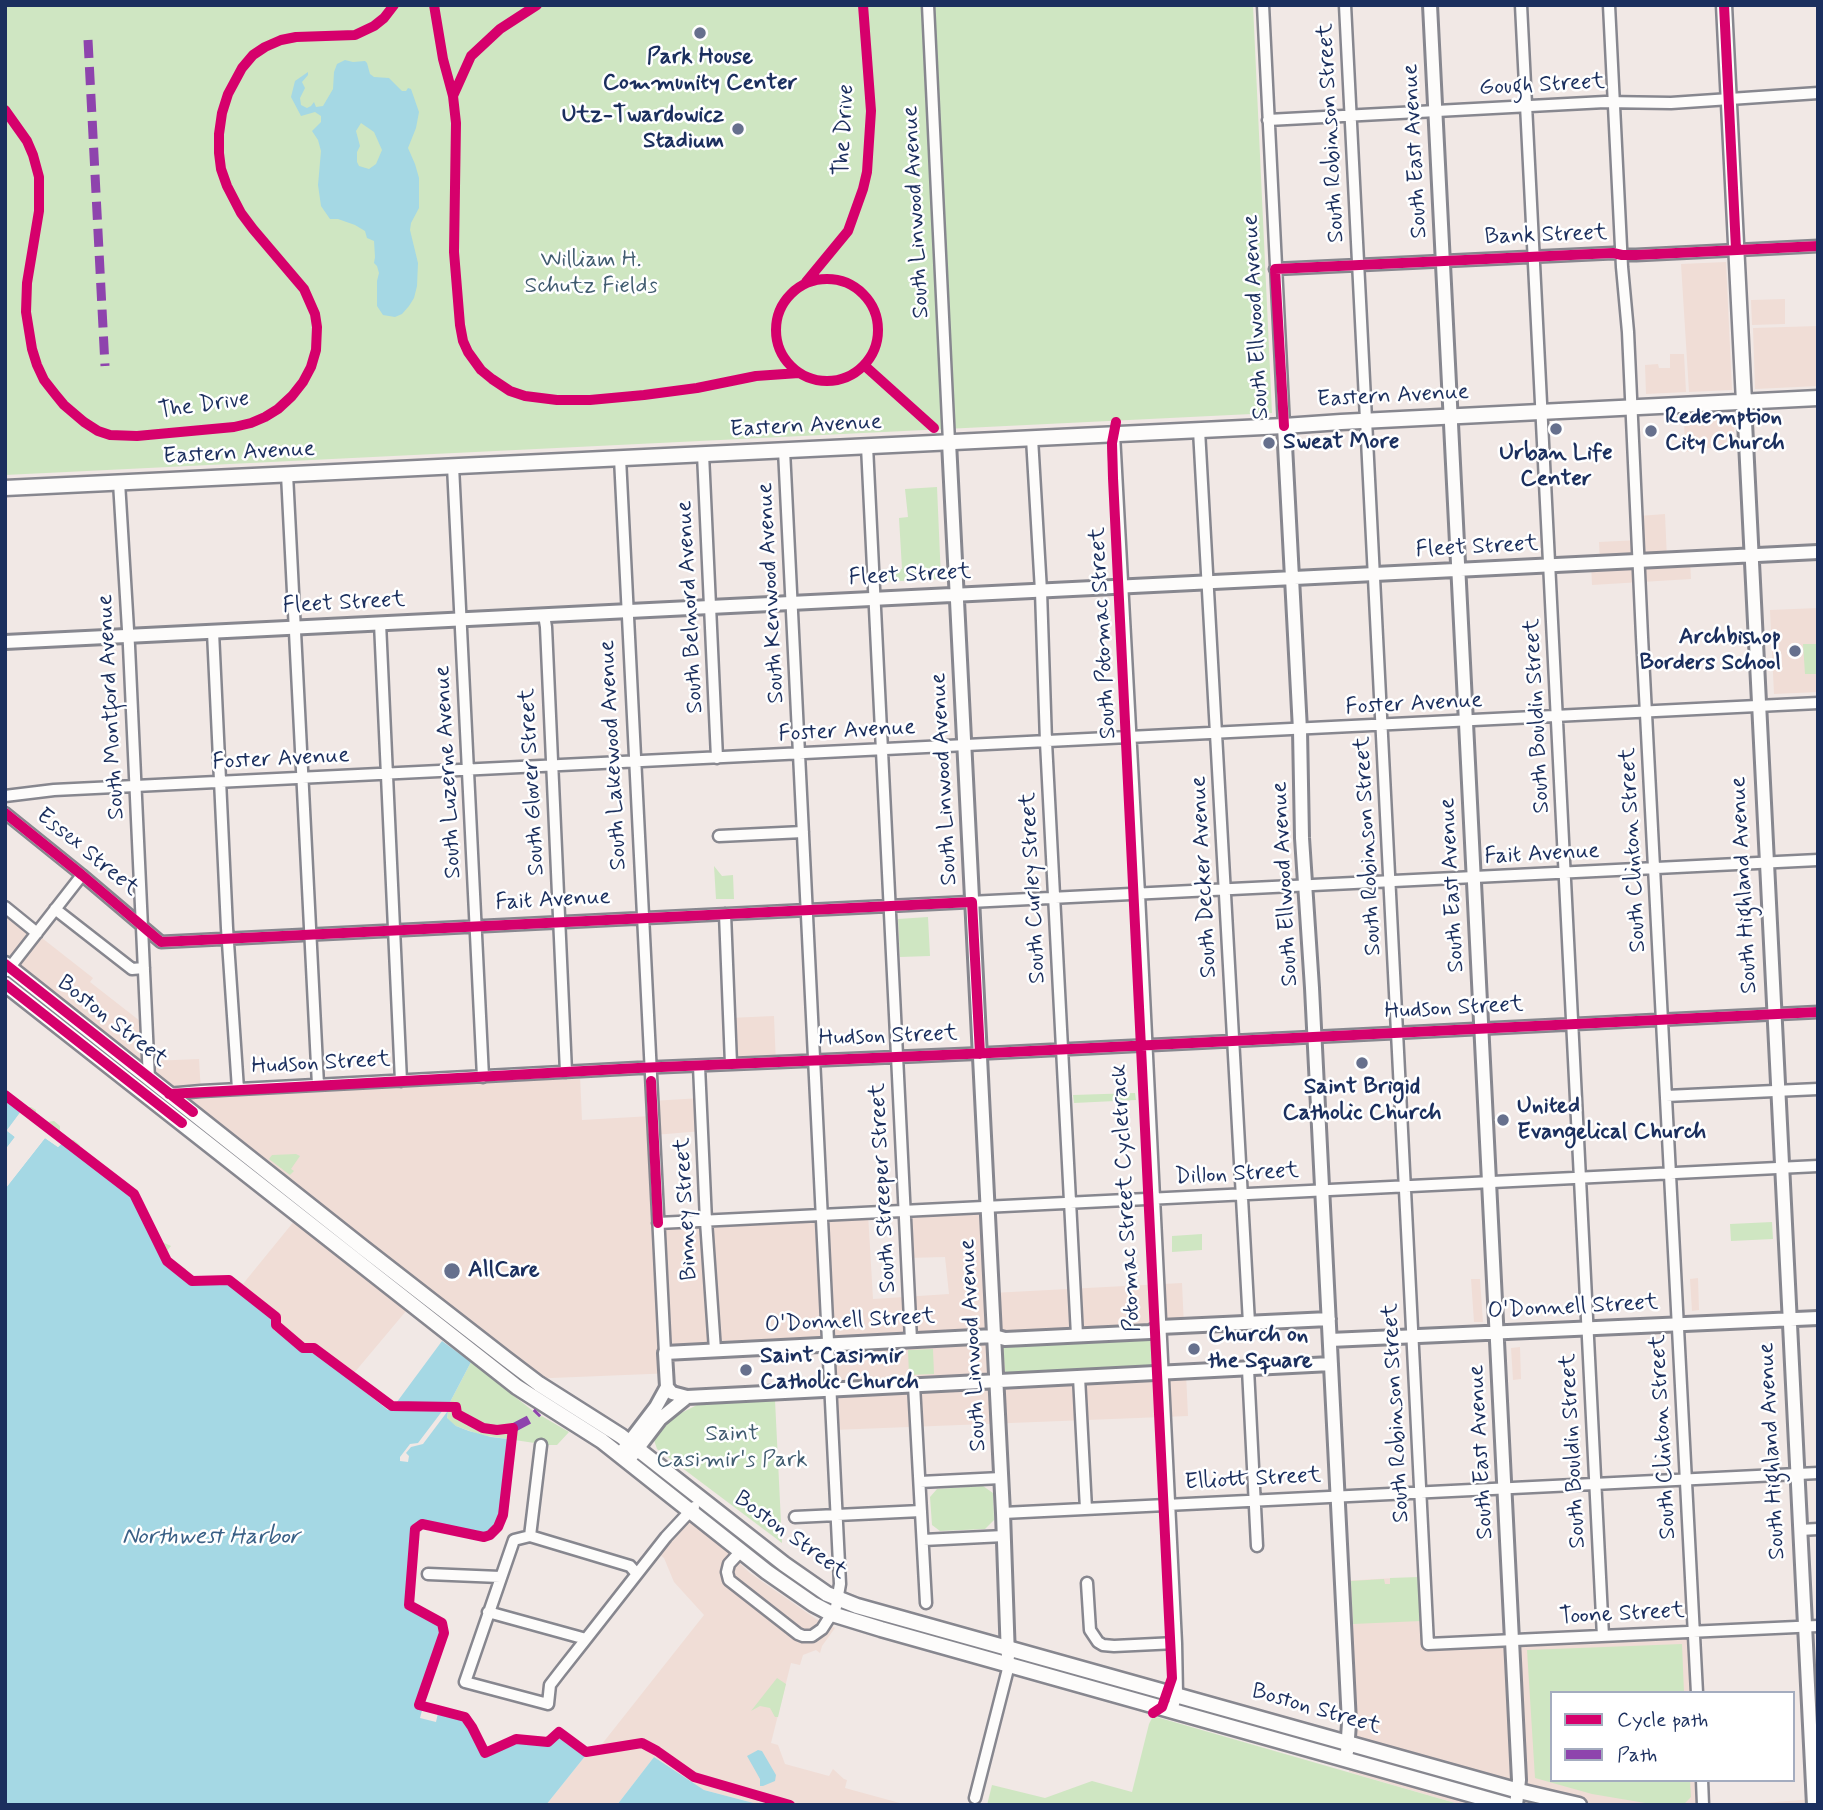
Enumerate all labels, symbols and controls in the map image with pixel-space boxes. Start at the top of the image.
street label: South Robinson Street [1312,23,1352,243]
marker: Park House Community Center [692,25,708,41]
place label: Park House Community Center [603,44,797,98]
street label: South East Avenue [1398,63,1434,239]
street label: Gough Street [1478,69,1606,103]
street label: The Drive [829,84,861,176]
place label: Utz-Twardowicz Stadium [562,102,724,156]
street label: South Linwood Avenue [898,105,936,319]
marker: Utz-Twardowicz Stadium [730,121,746,137]
street label: South Ellwood Avenue [1238,214,1276,420]
street label: Bank Street [1484,220,1608,252]
park label: William H. Schutz Fields [524,247,658,301]
street label: Eastern Avenue [1316,379,1470,415]
street label: The Drive [157,386,251,426]
place label: Redemption City Church [1665,404,1785,458]
street label: Eastern Avenue [729,409,883,445]
marker: Urban Life Center [1548,421,1564,437]
marker: Redemption City Church [1643,423,1659,439]
place label: Sweat More [1283,429,1399,457]
marker: Sweat More [1261,435,1277,451]
street label: Eastern Avenue [162,436,316,472]
place label: Urban Life Center [1499,440,1613,494]
street label: South Kenwood Avenue [752,482,792,704]
street label: South Belnord Avenue [672,500,710,714]
street label: South Potomac Street [1085,526,1123,740]
street label: Fleet Street [1415,531,1539,565]
street label: Fleet Street [848,559,972,593]
street label: Fleet Street [282,587,406,621]
street label: South Montford Avenue [92,594,132,820]
street label: South Bouldin Street [1519,618,1557,814]
place label: Archbishop Borders School [1639,624,1781,678]
street label: South Lakewood Avenue [594,639,634,871]
marker: Archbishop Borders School [1787,643,1803,659]
street label: South Luzerne Avenue [430,665,468,879]
street label: South Linwood Avenue [926,672,964,886]
street label: South Glover Street [514,687,552,877]
street label: Foster Avenue [1345,688,1483,722]
street label: Foster Avenue [778,715,916,749]
street label: South Robinson Street [1349,736,1389,956]
street label: Foster Avenue [212,743,350,777]
street label: South Clinton Street [1615,747,1653,953]
street label: South Decker Avenue [1186,775,1224,979]
street label: South Highland Avenue [1726,776,1764,994]
street label: South Ellwood Avenue [1267,781,1305,987]
street label: South Curley Street [1015,792,1053,984]
street label: South East Avenue [1435,797,1471,973]
street label: Essex Street [30,803,144,903]
street label: Fait Avenue [1484,838,1600,872]
street label: Fait Avenue [495,884,611,918]
street label: Boston Street [51,970,173,1074]
street label: Hudson Street [1384,992,1524,1026]
street label: Hudson Street [818,1021,958,1053]
street label: Hudson Street [251,1047,391,1081]
marker: Saint Brigid Catholic Church [1354,1055,1370,1071]
street label: Potomac Street Cycletrack [1106,1063,1148,1333]
place label: Saint Brigid Catholic Church [1282,1074,1442,1128]
street label: South Streeper Street [865,1082,903,1294]
place label: United Evangelical Church [1517,1093,1706,1147]
marker: United Evangelical Church [1495,1112,1511,1128]
street label: Binney Street [669,1137,705,1281]
street label: Dillon Street [1174,1158,1300,1192]
street label: South Linwood Avenue [955,1238,993,1452]
place label: AllCare [468,1257,539,1285]
marker: AllCare [442,1261,462,1281]
street label: O'Donnell Street [1487,1290,1659,1326]
street label: South Robinson Street [1377,1303,1417,1523]
street label: O'Donnell Street [764,1304,936,1340]
place label: Church on the Square [1208,1322,1313,1376]
street label: South Clinton Street [1645,1334,1683,1540]
marker: Church on the Square [1186,1341,1202,1357]
street label: South Highland Avenue [1754,1342,1792,1560]
place label: Saint Casimir Catholic Church [760,1343,919,1397]
street label: South Bouldin Street [1555,1353,1593,1549]
marker: Saint Casimir Catholic Church [738,1362,754,1378]
street label: South East Avenue [1464,1364,1500,1540]
park label: Saint Casimir's Park [656,1421,808,1475]
street label: Elliott Street [1184,1463,1322,1497]
street label: Boston Street [728,1486,852,1586]
water label: Northwest Harbor [122,1524,300,1552]
street label: Toone Street [1559,1598,1685,1632]
street label: Boston Street [1248,1678,1384,1742]
legend [1550,1691,1795,1782]
text: Cycle path [1617,1706,1708,1734]
text: Path [1617,1741,1657,1769]

